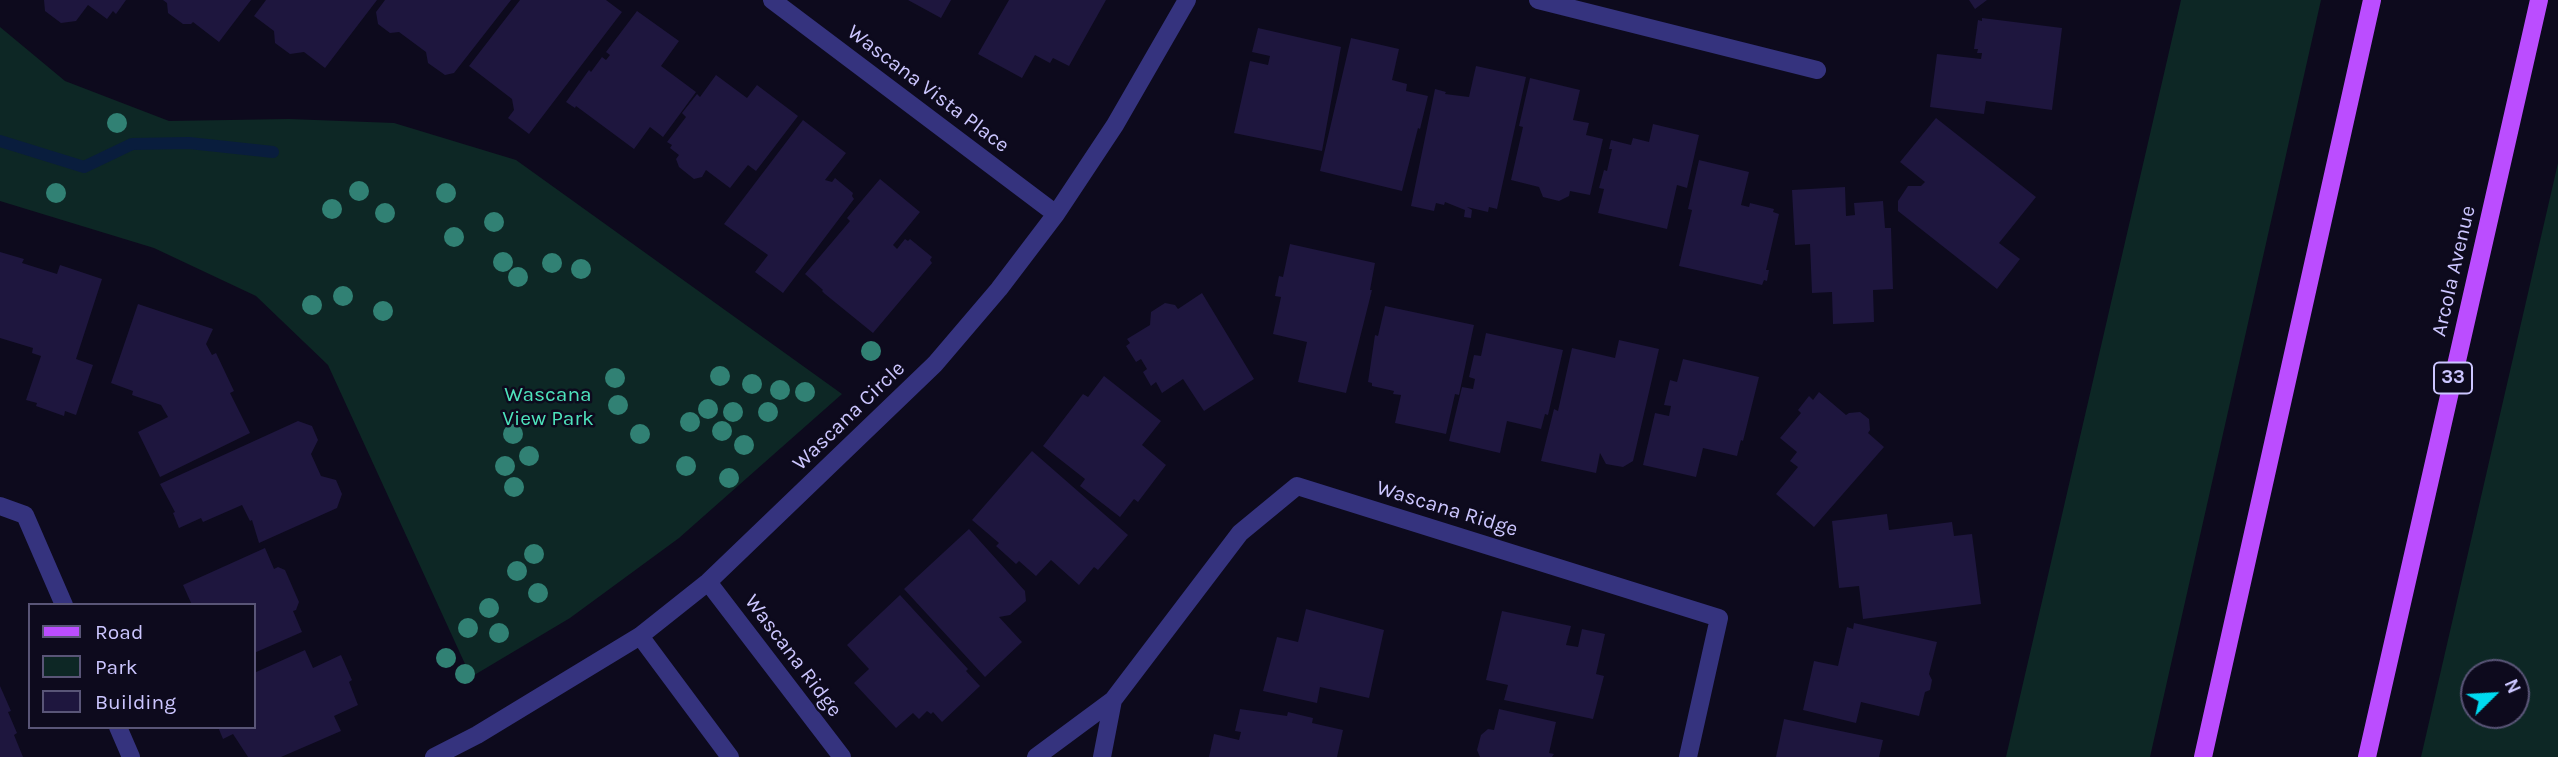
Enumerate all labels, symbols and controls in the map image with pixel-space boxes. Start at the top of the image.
street label: Wascana Vista Place [842,20,1014,158]
street label: Arcola Avenue [2427,203,2481,339]
street label: Wascana Circle [788,356,910,476]
road number: 33 [2434,362,2472,394]
park label: Wascana View Park [502,382,594,432]
street label: Wascana Ridge [1373,476,1521,542]
street label: Wascana Ridge [739,590,847,722]
legend [28,603,256,729]
text: Road [95,620,143,644]
text: Park [95,655,138,679]
north arrow [2460,659,2530,729]
text: N [2500,676,2525,697]
text: Building [95,690,176,714]

